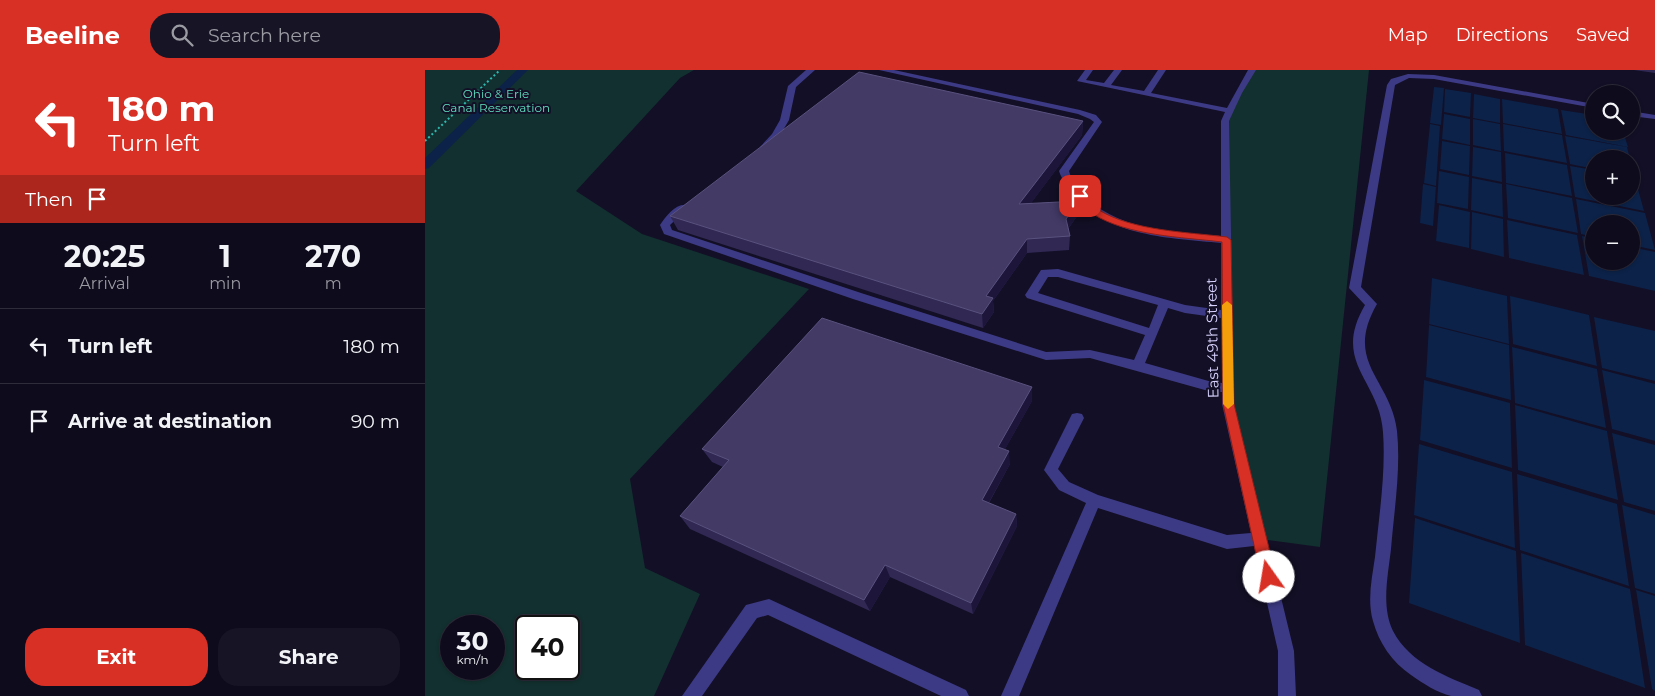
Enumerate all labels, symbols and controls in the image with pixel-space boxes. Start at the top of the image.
search box [150,13,500,58]
text: Beeline [25,21,120,50]
icon: search [168,21,196,49]
text: Search here [208,24,321,47]
text: Map [1388,24,1428,46]
text: Directions [1456,24,1548,46]
text: Saved [1576,24,1630,46]
map controls [1585,85,1640,270]
button: search [1585,85,1640,140]
park label: Ohio & Erie Canal Reservation [442,86,550,115]
text: 180 m [108,87,215,130]
icon: left [25,90,90,155]
text: Turn left [108,130,200,157]
button: + [1585,150,1640,205]
pin [1059,175,1101,217]
icon: arrive [1066,182,1094,210]
icon: arrive [83,185,111,213]
text: Then [25,188,73,211]
button: − [1585,215,1640,270]
text: 20:25 [64,238,145,275]
text: 1 [219,238,231,275]
text: 270 [305,238,361,275]
text: Arrival [79,274,130,293]
text: min [209,274,241,293]
text: m [325,274,342,293]
street label: East 49th Street [1201,277,1223,399]
icon: left [25,332,53,360]
text: Turn left [68,335,153,358]
text: 180 m [343,335,400,358]
icon: arrive [25,407,53,435]
text: Arrive at destination [68,410,272,433]
text: 90 m [351,410,400,433]
position arrow [1242,550,1294,602]
speed limit sign: 40 [515,615,580,680]
text: 30 [457,626,488,656]
button: Exit [25,628,208,686]
button: Share [218,628,400,686]
text: km/h [456,652,489,667]

